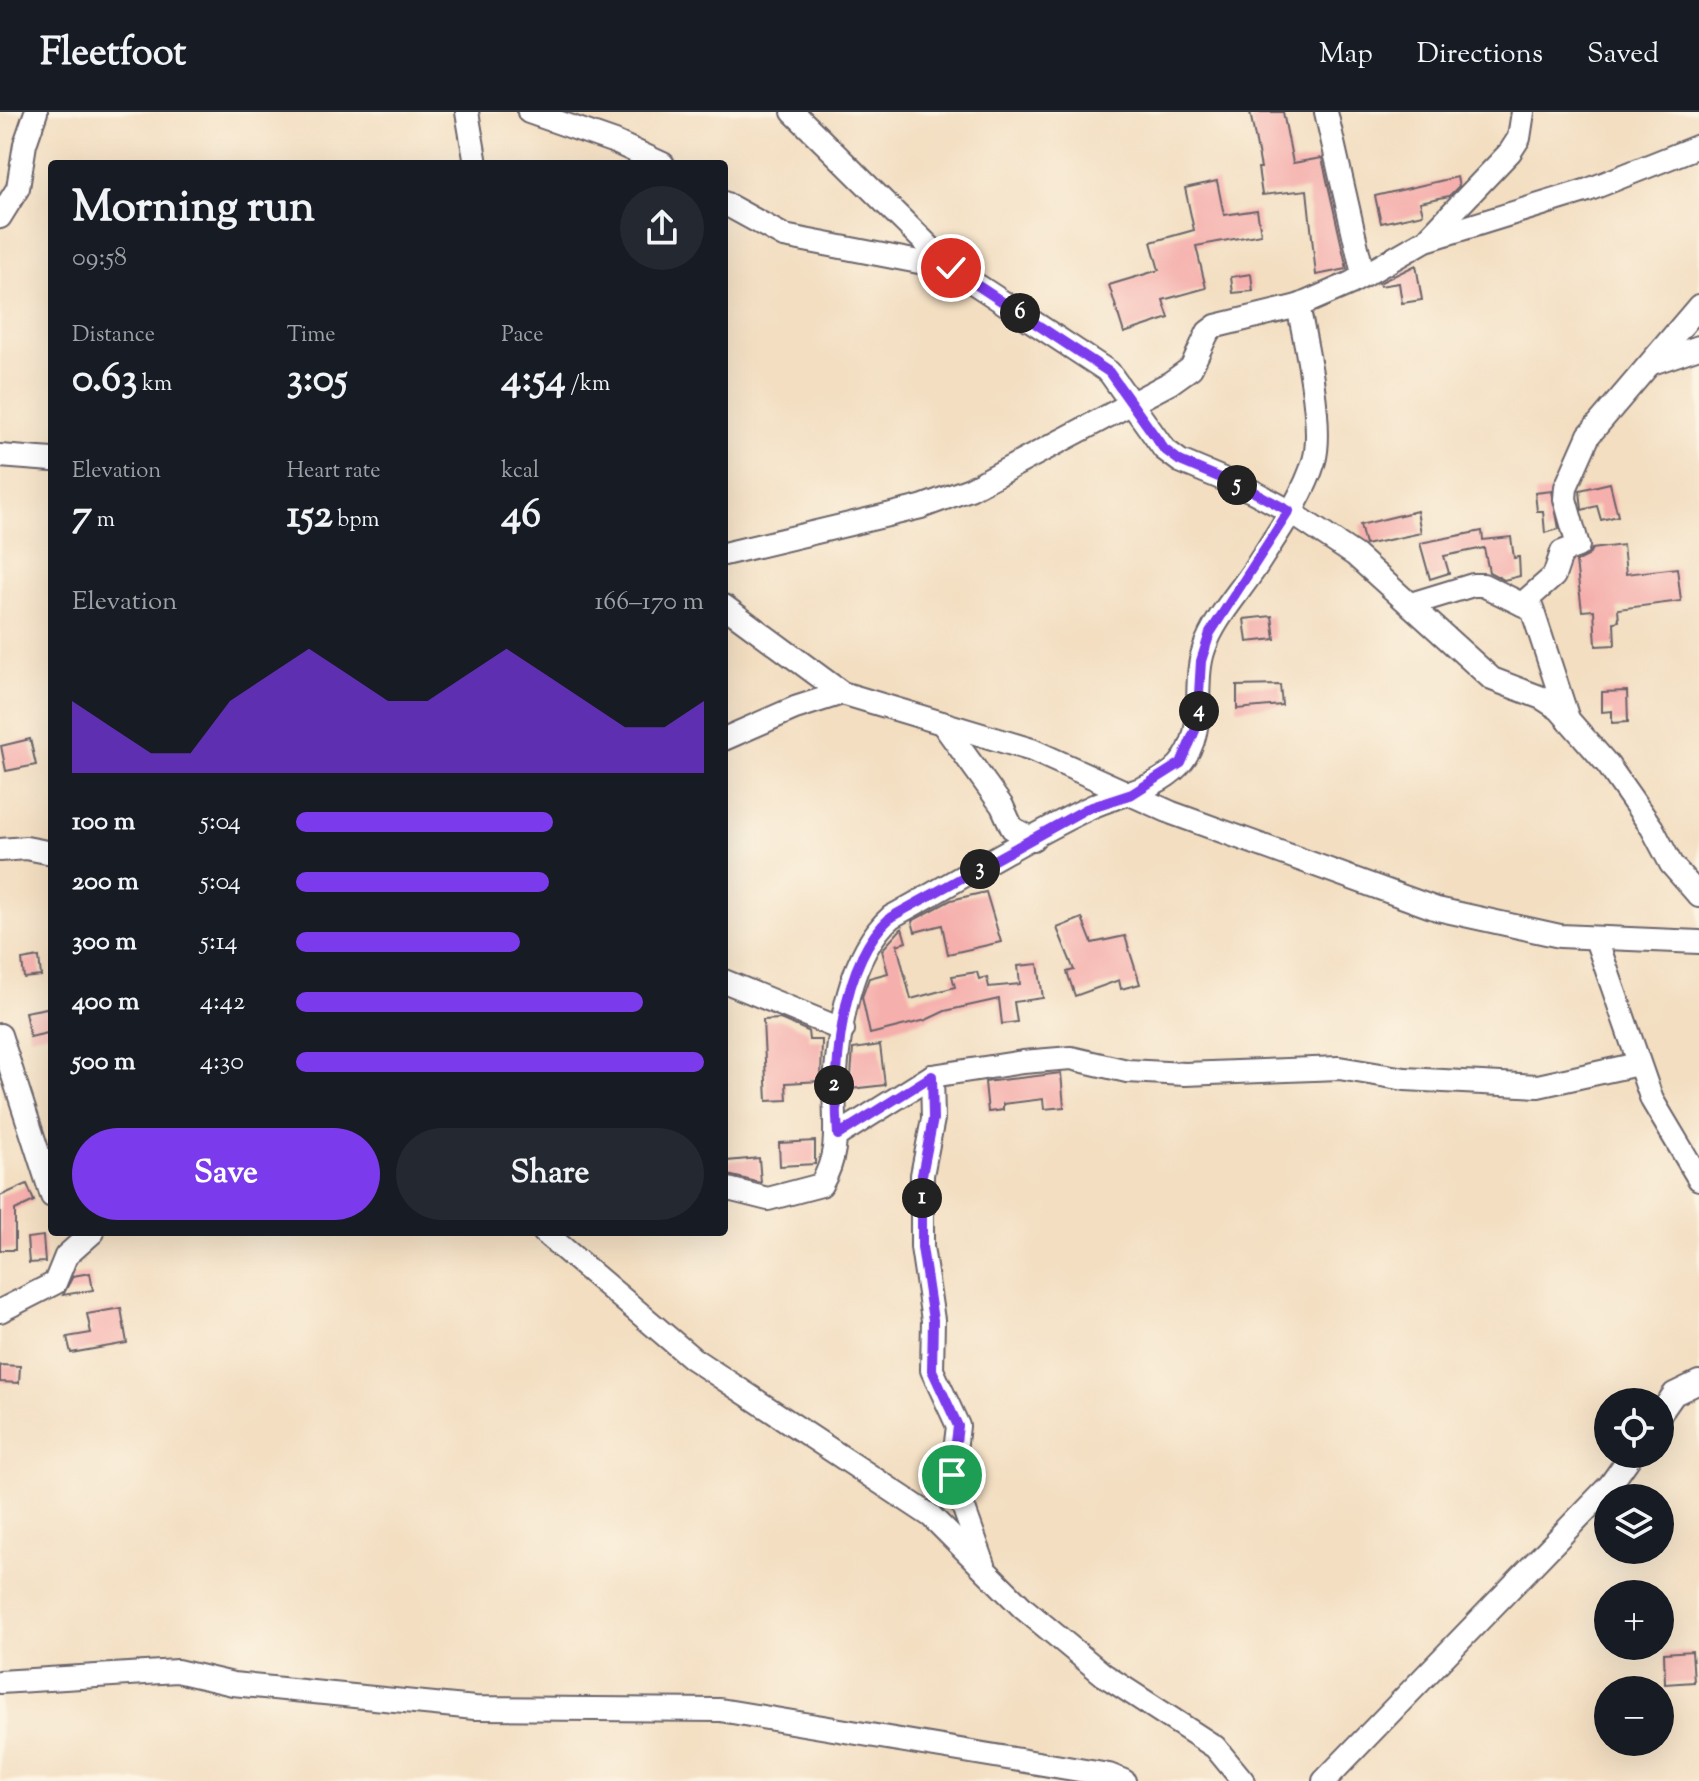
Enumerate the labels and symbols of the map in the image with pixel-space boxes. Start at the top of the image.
pin [917,234,985,302]
pin: 6 [1000,293,1040,333]
pin: 5 [1217,465,1257,505]
pin: 4 [1179,691,1219,731]
pin: 3 [960,849,1000,889]
pin: 2 [814,1065,854,1105]
pin: 1 [902,1178,942,1218]
pin [918,1441,986,1509]

